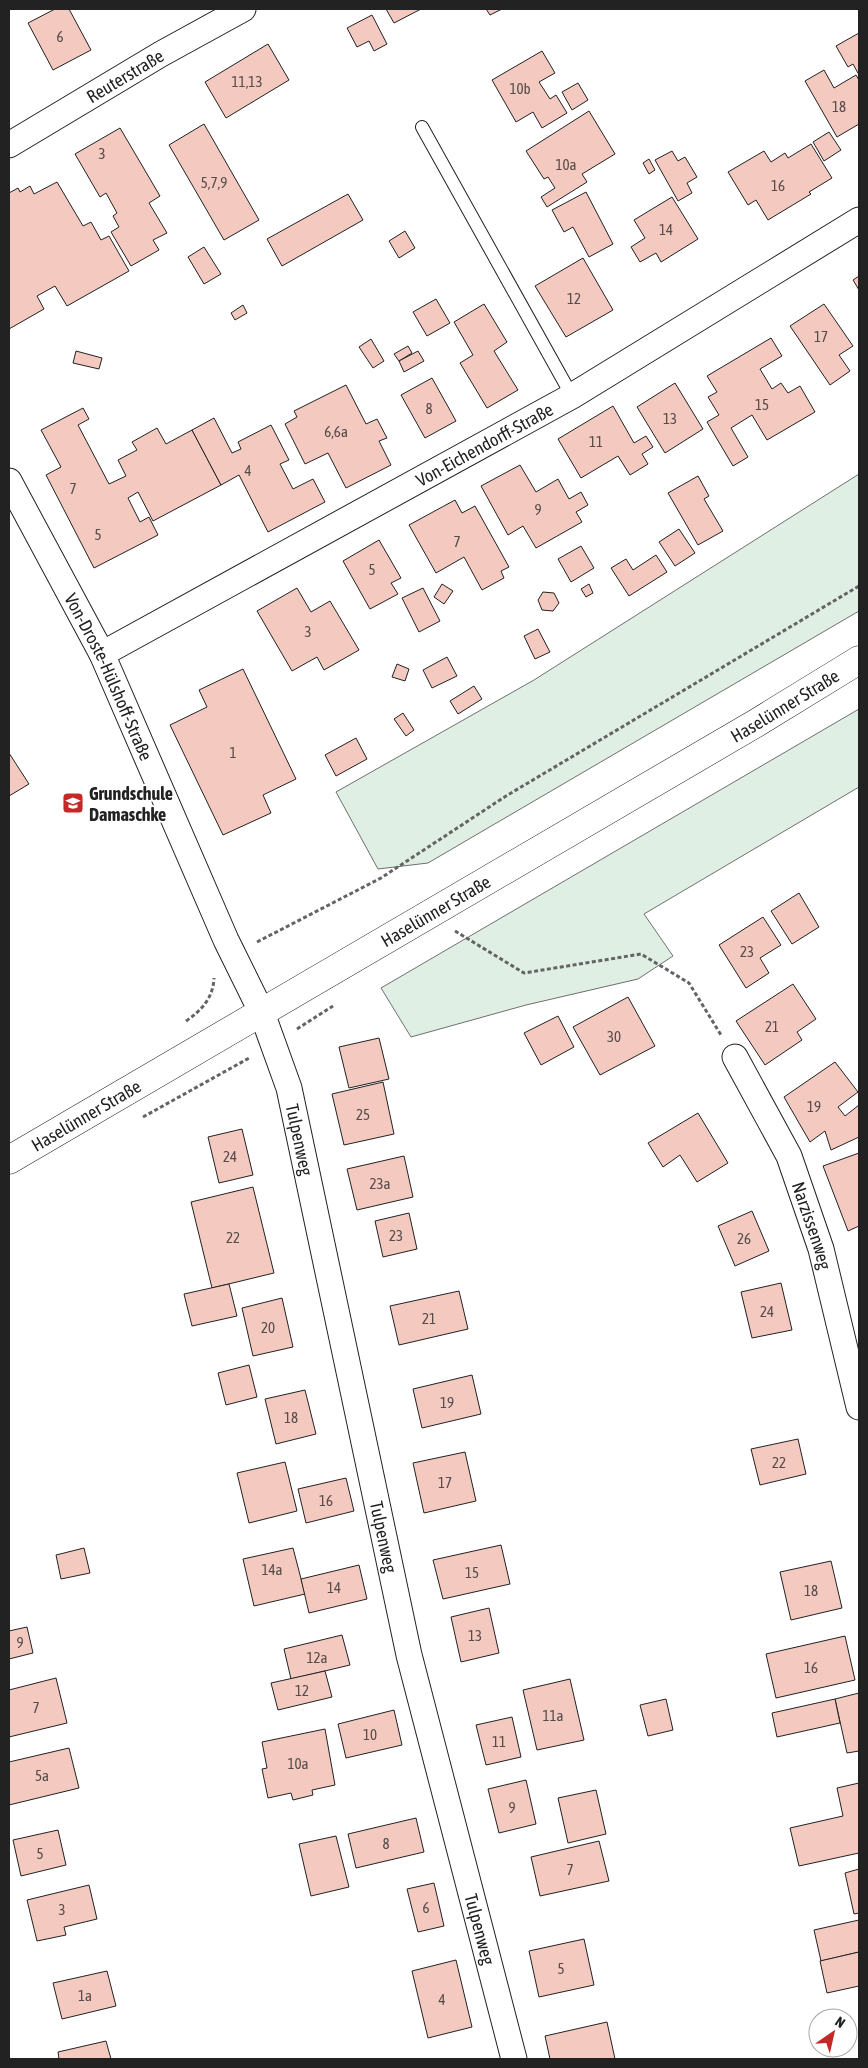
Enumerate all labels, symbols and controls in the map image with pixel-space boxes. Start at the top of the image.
house number: 6 [56,28,64,45]
street label: Reuterstraße [83,45,167,107]
house number: 11,13 [232,73,262,90]
house number: 10b [509,80,531,97]
house number: 18 [832,98,846,115]
house number: 3 [98,145,106,162]
house number: 10a [555,156,577,173]
house number: 5,7,9 [201,174,227,191]
house number: 16 [771,177,785,194]
house number: 14 [659,221,673,238]
house number: 12 [567,290,581,307]
house number: 17 [814,328,828,345]
house number: 15 [755,396,769,413]
street label: Von-Eichendorff-Straße [412,398,556,490]
house number: 8 [425,400,433,417]
house number: 13 [663,410,677,427]
house number: 6,6a [324,423,348,440]
house number: 11 [589,433,603,450]
house number: 4 [244,462,252,479]
house number: 7 [69,480,77,497]
house number: 9 [534,501,542,518]
house number: 5 [94,526,102,543]
house number: 7 [453,533,461,550]
house number: 5 [368,561,376,578]
street label: Von-Droste-Hülshoff-Straße [61,589,157,764]
house number: 3 [304,623,312,640]
street label: Haselünner Straße [727,664,843,746]
house number: 1 [229,744,237,761]
place label: Grundschule Damaschke [89,783,173,825]
school or university icon: Grundschule Damaschke [61,791,85,815]
street label: Haselünner Straße [377,871,494,951]
house number: 23 [740,943,754,960]
house number: 21 [765,1018,779,1035]
house number: 30 [607,1028,621,1045]
street label: Haselünner Straße [27,1075,144,1155]
house number: 19 [807,1098,821,1115]
street label: Tulpenweg [282,1102,318,1177]
house number: 25 [356,1106,370,1123]
house number: 24 [223,1148,237,1165]
house number: 23a [369,1175,391,1192]
street label: Narzissenweg [788,1179,836,1272]
house number: 23 [389,1227,403,1244]
house number: 22 [226,1229,240,1246]
house number: 26 [737,1230,751,1247]
house number: 24 [760,1303,774,1320]
house number: 21 [422,1310,436,1327]
house number: 20 [261,1319,275,1336]
house number: 19 [440,1394,454,1411]
house number: 18 [284,1409,298,1426]
house number: 22 [772,1454,786,1471]
house number: 17 [438,1474,452,1491]
house number: 16 [319,1492,333,1509]
street label: Tulpenweg [366,1499,402,1575]
house number: 14a [261,1561,283,1578]
house number: 15 [465,1564,479,1581]
house number: 14 [327,1579,341,1596]
house number: 18 [804,1582,818,1599]
house number: 13 [468,1627,482,1644]
house number: 9 [16,1634,24,1651]
house number: 12a [306,1649,328,1666]
house number: 16 [804,1659,818,1676]
house number: 12 [295,1682,309,1699]
house number: 7 [32,1699,40,1716]
house number: 11a [542,1707,564,1724]
house number: 10 [363,1726,377,1743]
house number: 11 [492,1733,506,1750]
house number: 10a [287,1755,309,1772]
house number: 5a [35,1767,49,1784]
house number: 9 [508,1799,516,1816]
house number: 8 [382,1835,390,1852]
house number: 5 [36,1845,44,1862]
house number: 7 [566,1861,574,1878]
street label: Tulpenweg [461,1891,500,1967]
house number: 6 [422,1899,430,1916]
house number: 3 [58,1901,66,1918]
house number: 5 [557,1960,565,1977]
house number: 1a [78,1987,92,2004]
house number: 4 [438,1991,446,2008]
north arrow [808,2008,858,2058]
text: N [832,2013,848,2031]

